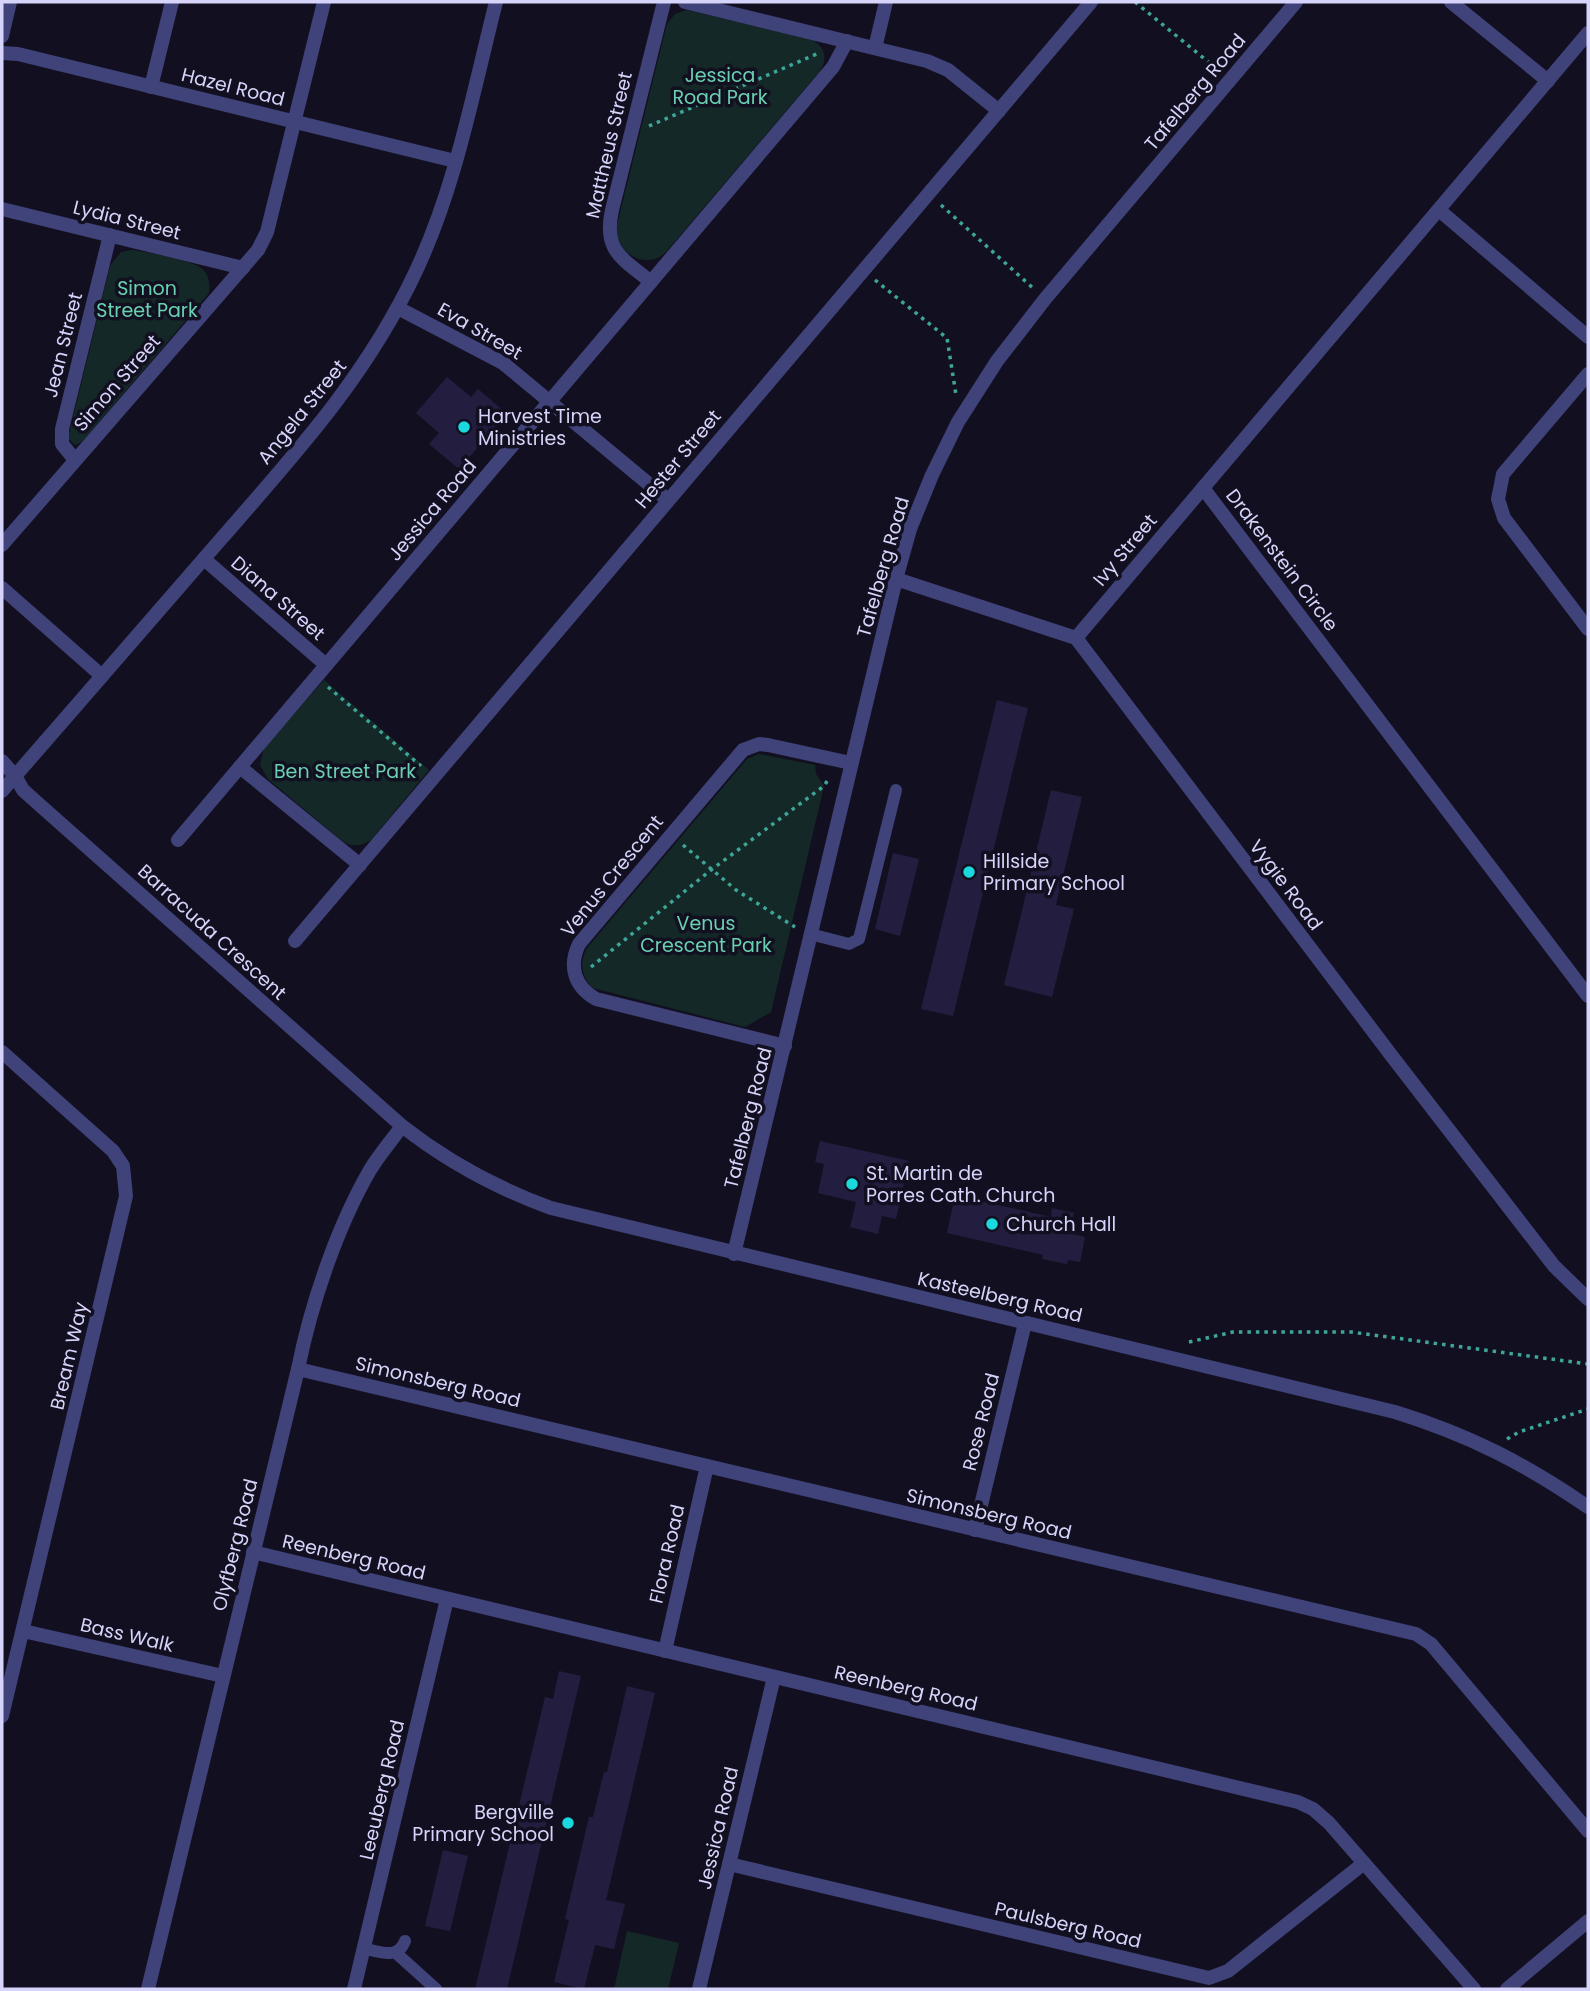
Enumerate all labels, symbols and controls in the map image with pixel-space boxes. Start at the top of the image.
street label: Tafelberg Road [1138,28,1252,156]
street label: Hazel Road [179,61,287,113]
park label: Jessica Road Park [672,62,768,111]
street label: Mattheus Street [579,69,639,221]
street label: Lydia Street [70,194,184,246]
park label: Simon Street Park [96,275,198,324]
street label: Jean Street [37,289,89,400]
street label: Eva Street [433,296,528,366]
street label: Simon Street [67,329,167,437]
street label: Angela Street [251,354,353,470]
place label: Harvest Time Ministries [478,403,602,452]
street label: Hester Street [629,404,727,514]
marker: Harvest Time Ministries [456,419,472,435]
street label: Jessica Road [381,453,483,567]
street label: Drakenstein Circle [1219,483,1345,637]
street label: Tafelberg Road [850,494,916,640]
street label: Ivy Street [1087,508,1163,592]
street label: Diana Street [225,550,331,647]
park label: Ben Street Park [274,758,416,785]
street label: Venus Crescent [554,809,670,943]
street label: Vygie Road [1243,834,1329,936]
place label: Hillside Primary School [983,848,1125,897]
street label: Barracuda Crescent [132,858,292,1006]
marker: Hillside Primary School [961,864,977,880]
park label: Venus Crescent Park [640,910,772,959]
street label: Tafelberg Road [717,1044,779,1192]
place label: St. Martin de Porres Cath. Church [866,1160,1056,1209]
marker: St. Martin de Porres Cath. Church [844,1176,860,1192]
place label: Church Hall [1006,1211,1116,1238]
marker: Church Hall [984,1216,1000,1232]
street label: Kasteelberg Road [915,1265,1085,1329]
street label: Bream Way [43,1299,95,1413]
street label: Simonsberg Road [353,1350,523,1414]
street label: Rose Road [956,1370,1006,1474]
street label: Olyfberg Road [205,1476,265,1614]
street label: Simonsberg Road [904,1482,1074,1546]
street label: Flora Road [643,1502,691,1606]
street label: Reenberg Road [280,1527,428,1587]
street label: Bass Walk [78,1611,177,1659]
street label: Reenberg Road [832,1658,980,1718]
street label: Leeuberg Road [353,1717,411,1863]
street label: Jessica Road [691,1764,745,1892]
place label: Bergville Primary School [412,1799,554,1848]
marker: Bergville Primary School [560,1815,576,1831]
street label: Paulsberg Road [992,1895,1144,1955]

